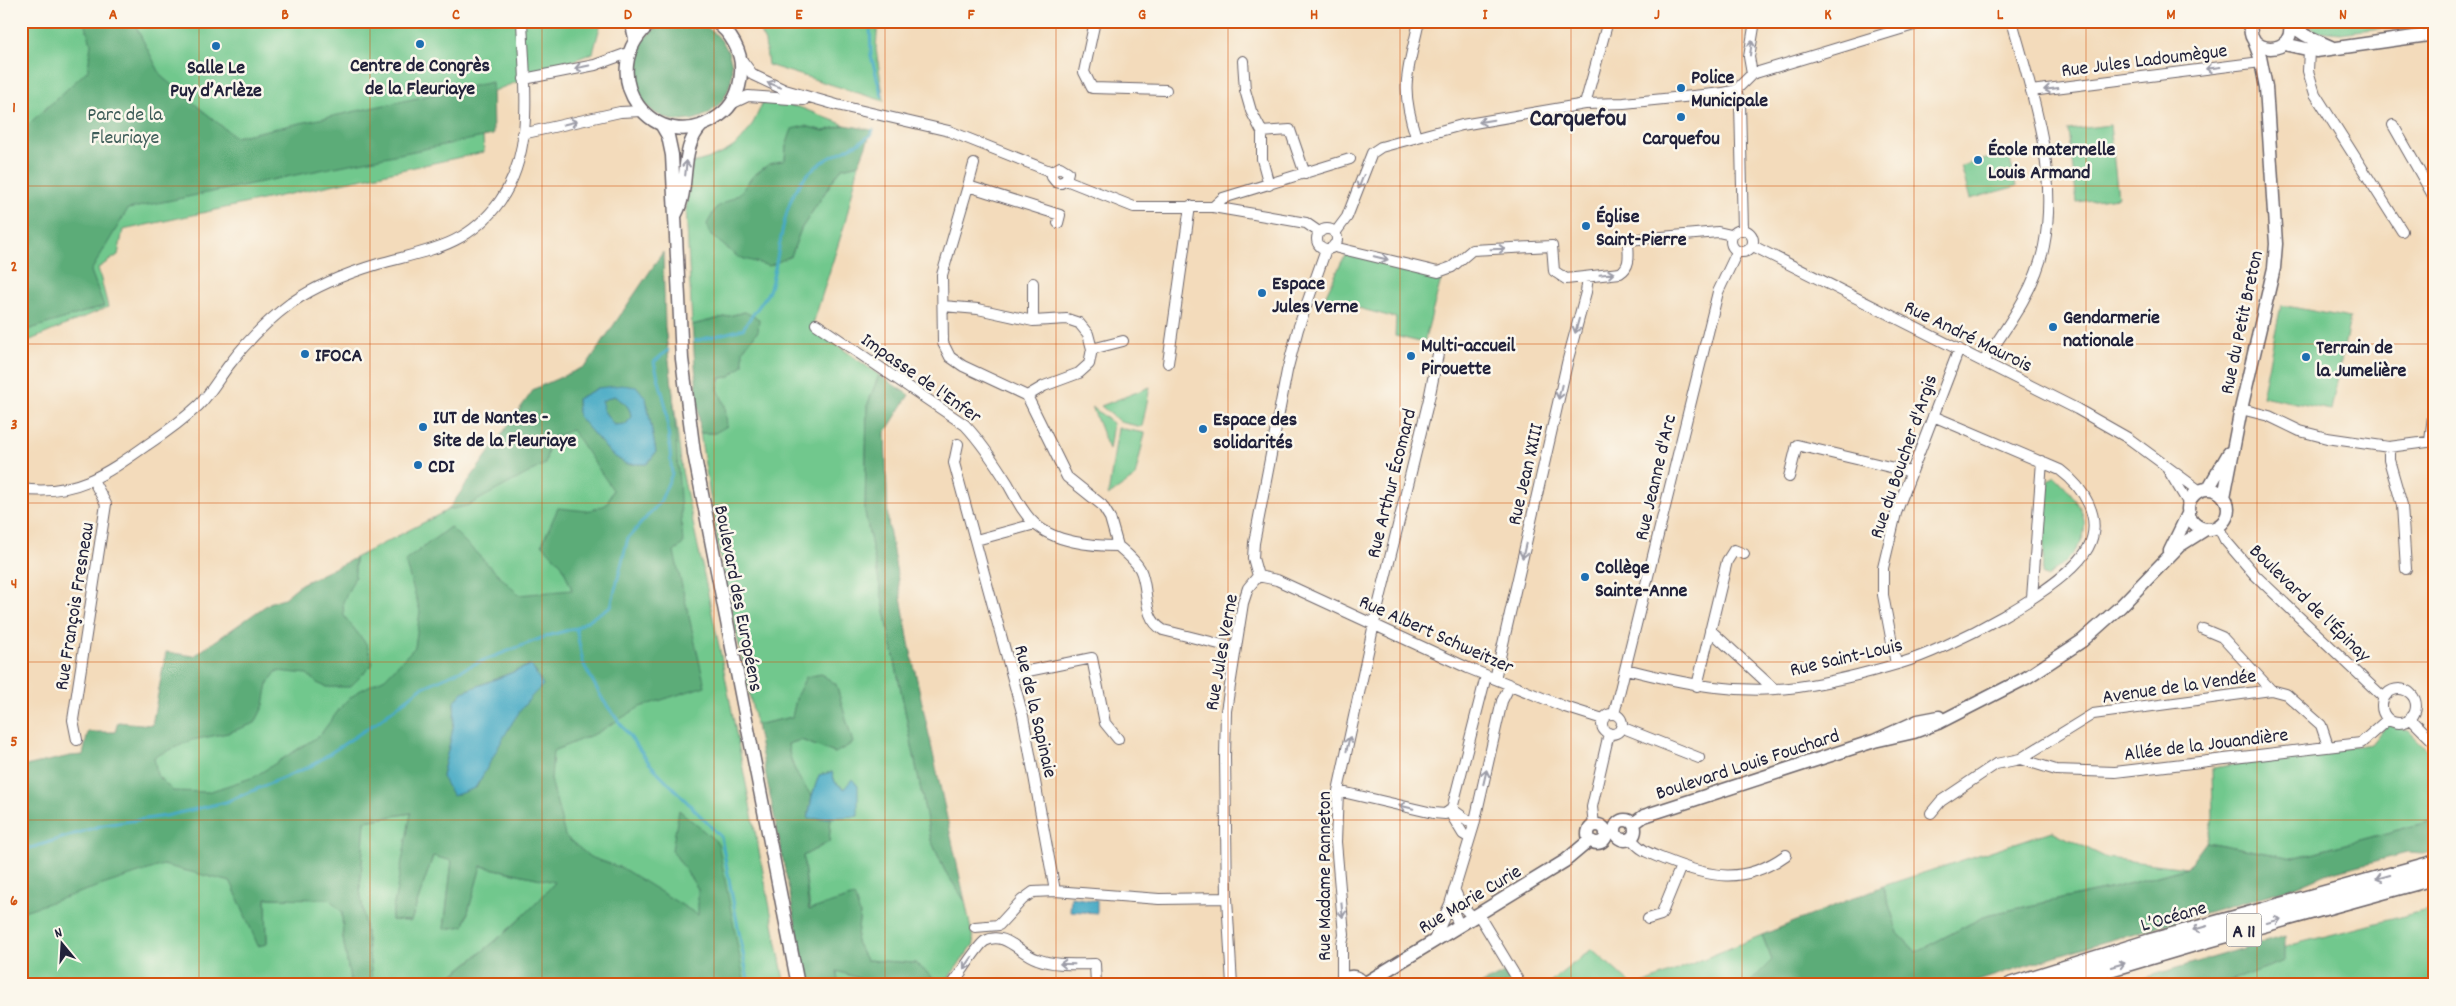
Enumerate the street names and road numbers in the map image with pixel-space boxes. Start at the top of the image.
street label: Rue Jules Ladoumègue [2060,38,2229,86]
street label: Rue du Petit Breton [2214,248,2272,397]
street label: Rue André Maurois [1899,294,2037,381]
street label: Impasse de l'Enfer [854,327,987,432]
street label: Rue du Boucher d'Argis [1864,371,1946,543]
street label: Rue Arthur Écomard [1361,406,1425,561]
street label: Rue Jeanne d'Arc [1629,412,1685,544]
street label: Rue Jean XXIII [1502,421,1552,528]
street label: Boulevard des Européens [705,503,769,694]
street label: Rue François Fresneau [49,520,103,693]
street label: Boulevard de l'Épinay [2242,539,2377,670]
street label: Rue Albert Schweitzer [1354,589,1518,683]
street label: Rue Jules Verne [1199,592,1247,713]
street label: Rue Saint-Louis [1788,632,1906,685]
street label: Rue de la Sapinaie [1005,643,1063,781]
street label: Avenue de la Vendée [2101,663,2258,713]
street label: Allée de la Jouandière [2123,722,2290,770]
street label: Boulevard Louis Fouchard [1652,723,1843,809]
street label: Rue Madame Panneton [1312,791,1340,961]
street label: Rue Marie Curie [1414,859,1528,942]
street label: L’Océane [2137,895,2210,941]
road number: A 11 [2226,914,2262,946]

